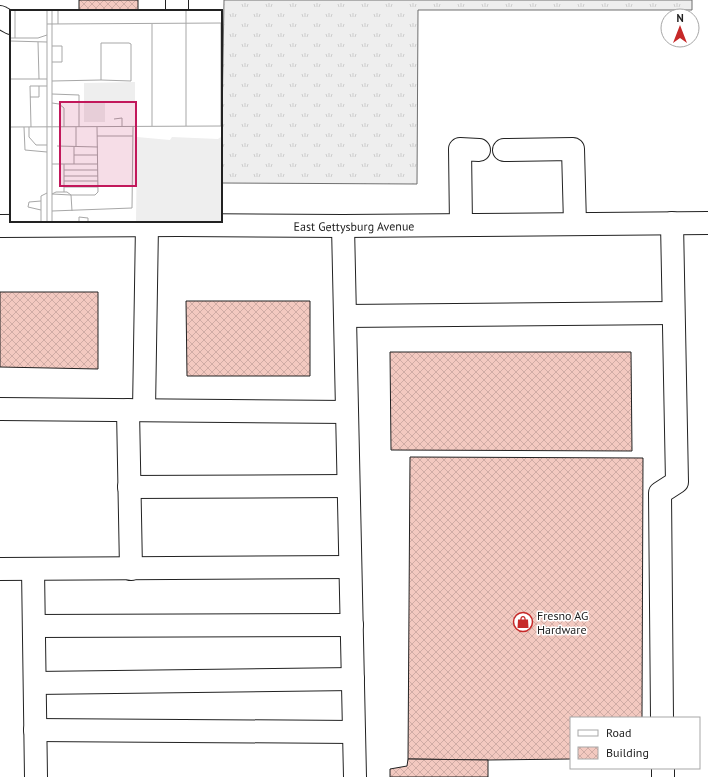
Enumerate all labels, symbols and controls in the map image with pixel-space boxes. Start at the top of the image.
north arrow [660,8,700,48]
inset map [10,10,222,222]
text: N [676,11,684,25]
street label: East Gettysburg Avenue [294,218,414,234]
place label: Fresno AG Hardware [537,608,588,637]
shop icon: Fresno AG Hardware [512,611,534,633]
legend [570,717,700,769]
text: Road [606,725,631,740]
text: Building [606,745,649,760]

